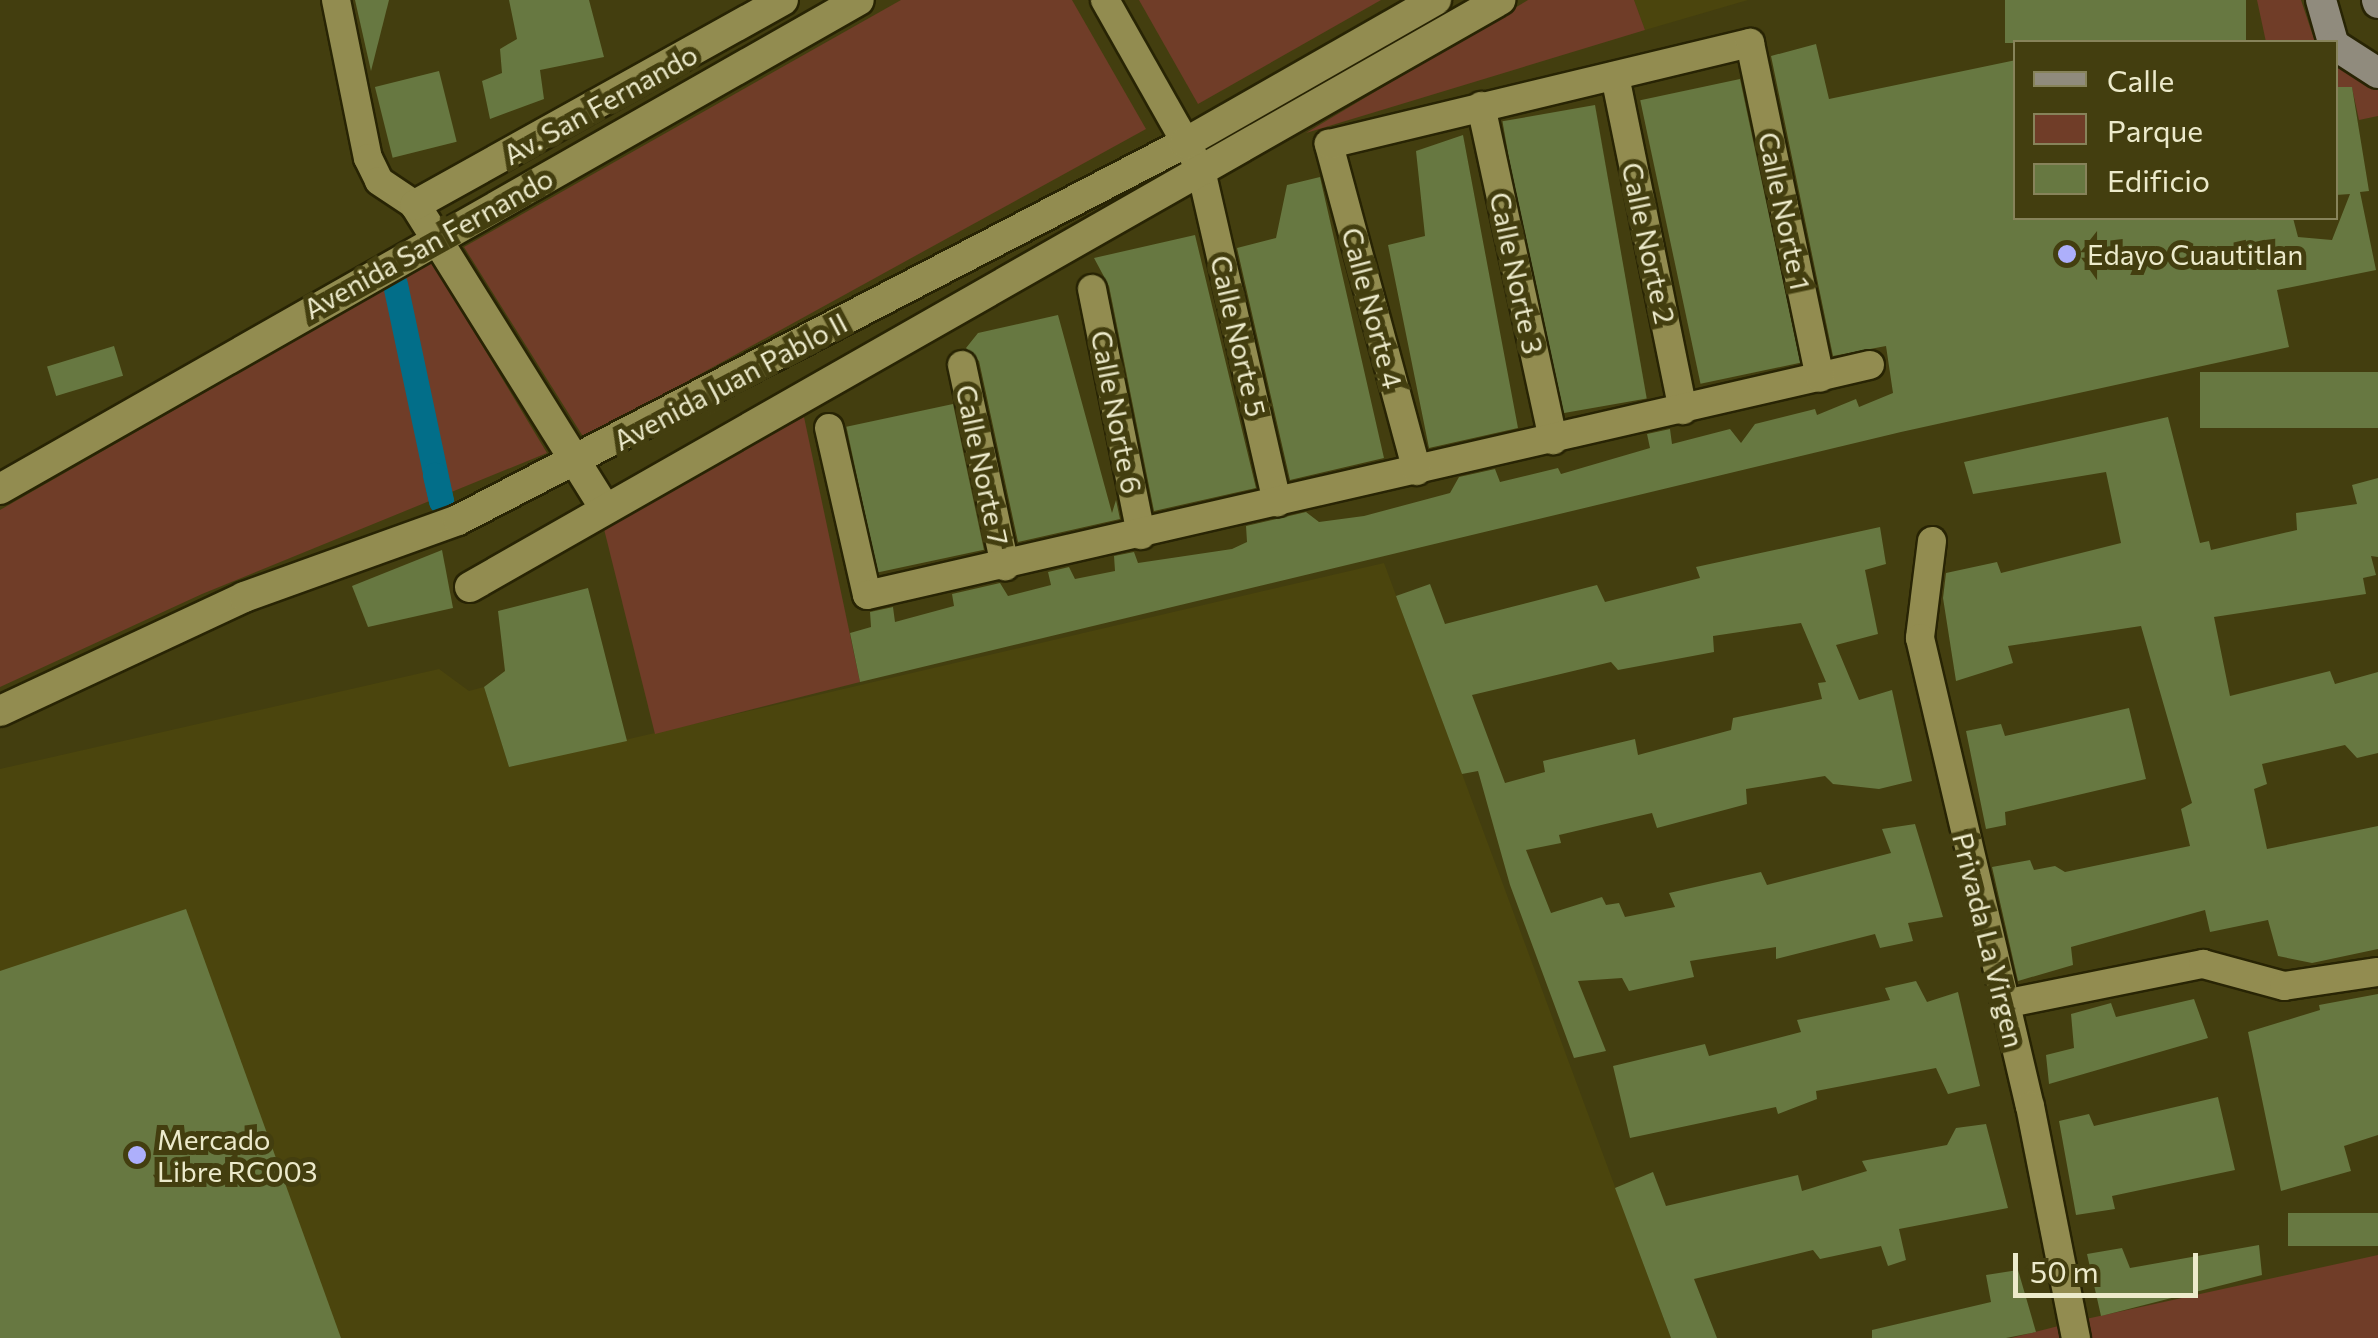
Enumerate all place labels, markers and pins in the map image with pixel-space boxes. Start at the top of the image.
place label: Edayo Cuautitlan [2087,237,2303,271]
marker: Edayo Cuautitlan [2056,243,2078,265]
place label: Mercado Libre RC003 [157,1122,318,1188]
marker: Mercado Libre RC003 [126,1144,148,1166]

